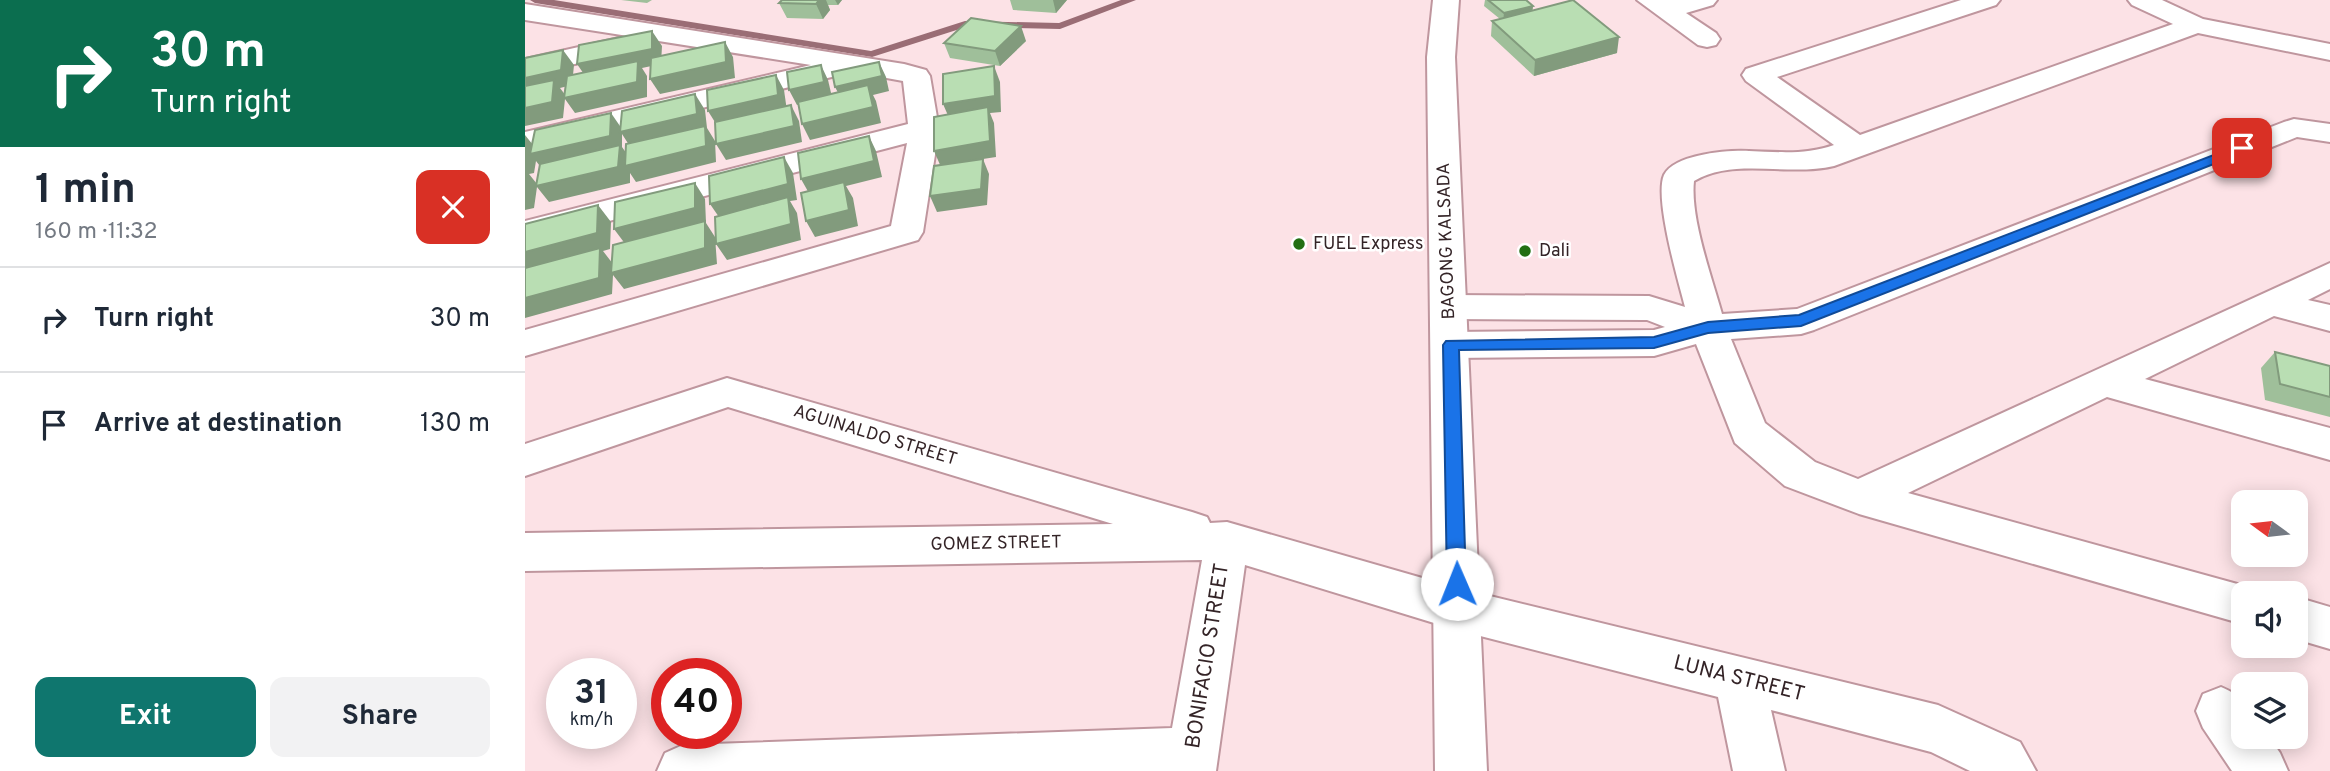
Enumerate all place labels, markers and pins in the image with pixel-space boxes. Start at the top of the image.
pin [2212,118,2272,178]
place label: FUEL Express [1313,233,1423,256]
marker: FUEL Express [1291,236,1307,252]
place label: Dali [1539,240,1570,263]
marker: Dali [1517,243,1533,259]

